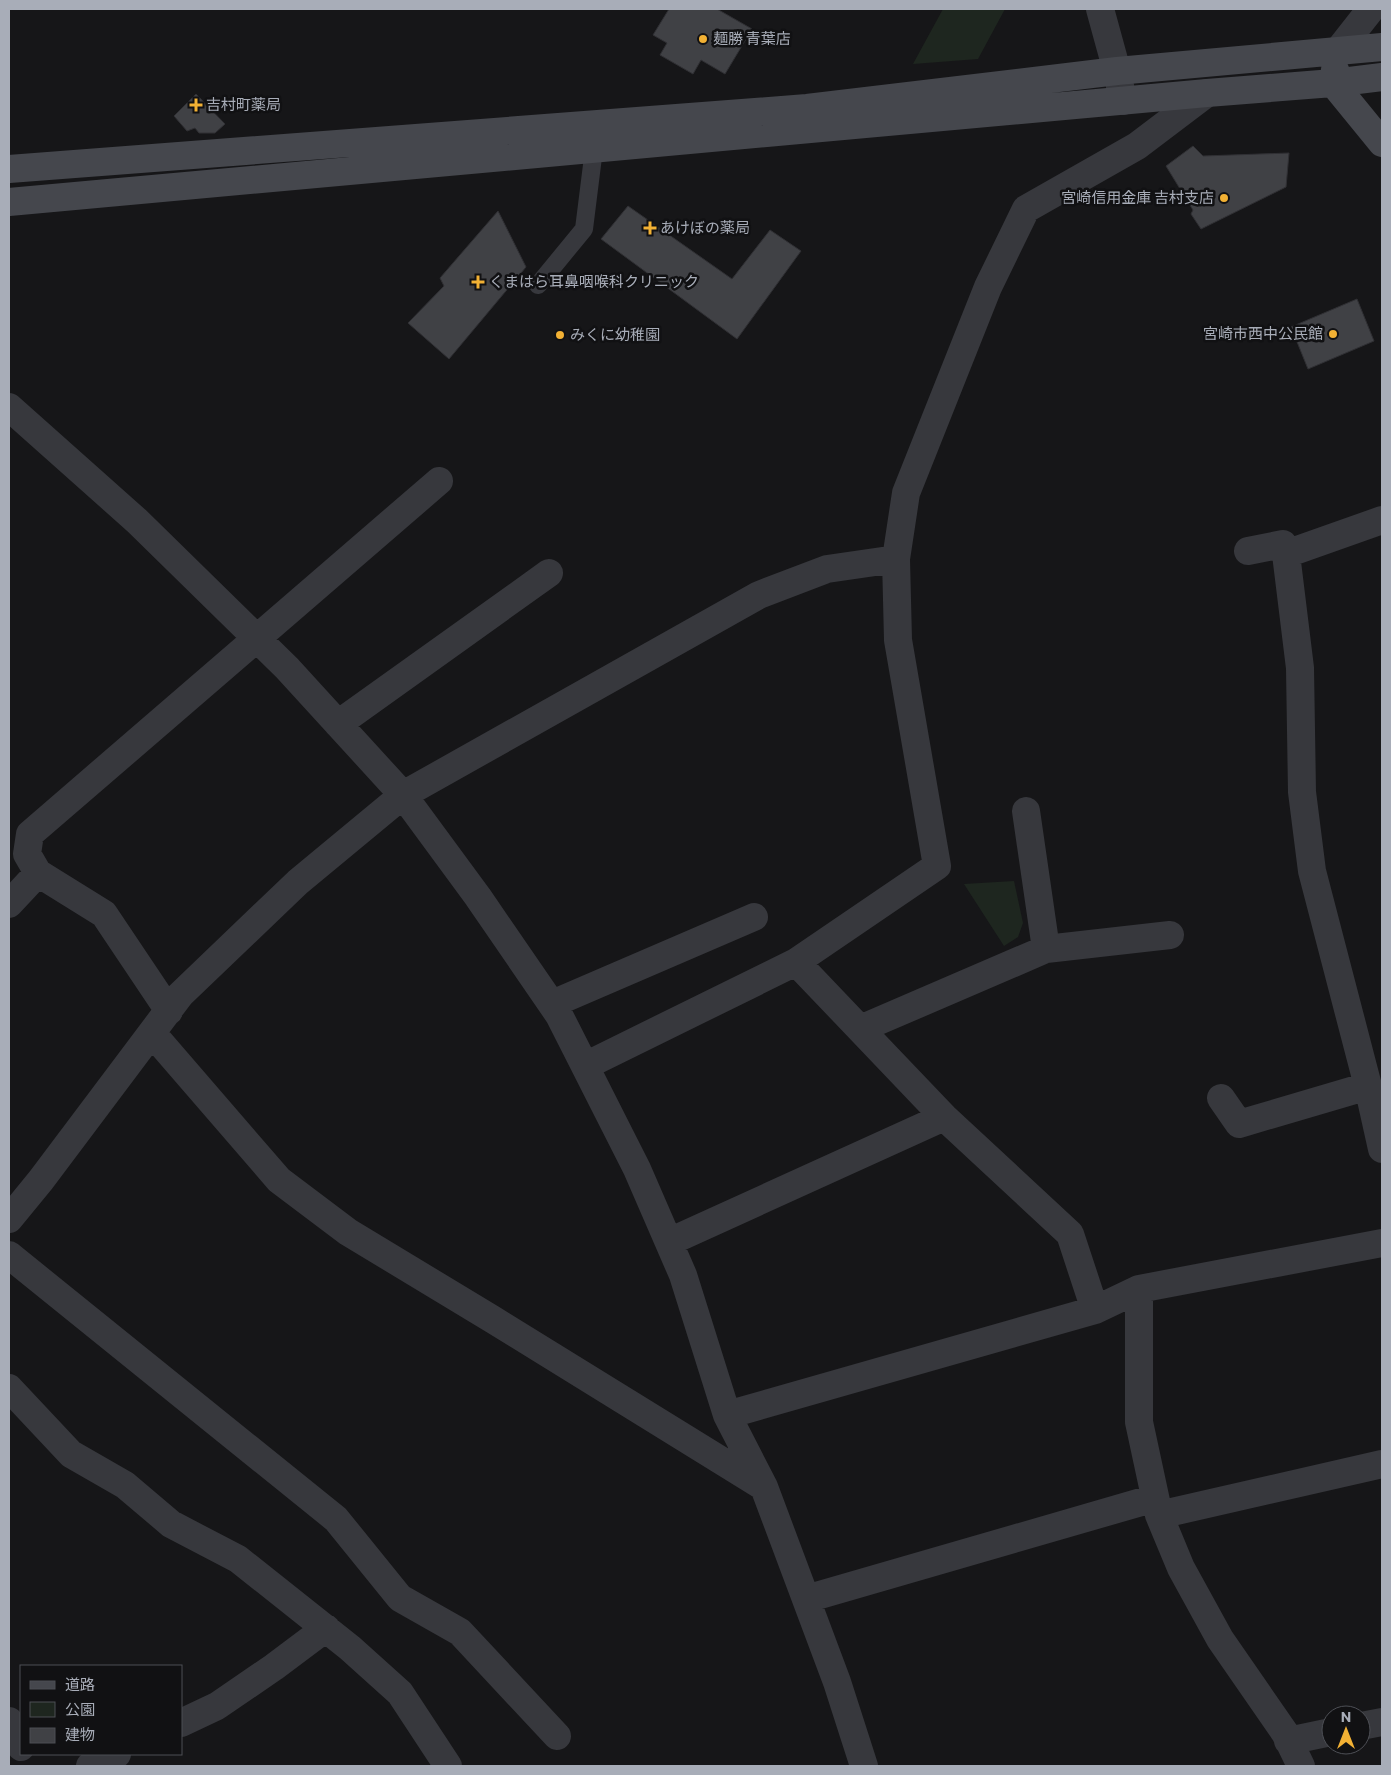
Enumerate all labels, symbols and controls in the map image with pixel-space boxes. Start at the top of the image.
place label: 麺勝 青葉店 [713,29,791,47]
marker: 麺勝 青葉店 [697,33,709,45]
place label: 吉村町薬局 [206,95,281,113]
marker: 吉村町薬局 [190,99,202,111]
place label: 宮崎信用金庫 吉村支店 [1061,188,1214,206]
marker: 宮崎信用金庫 吉村支店 [1218,192,1230,204]
place label: あけぼの薬局 [660,218,750,236]
marker: あけぼの薬局 [644,222,656,234]
place label: くまはら耳鼻咽喉科クリニック [489,272,699,290]
marker: くまはら耳鼻咽喉科クリニック [471,275,485,289]
place label: 宮崎市西中公民館 [1203,324,1323,342]
place label: みくに幼稚園 [570,325,660,343]
marker: 宮崎市西中公民館 [1327,328,1339,340]
marker: みくに幼稚園 [554,329,566,341]
legend [20,1665,182,1755]
text: 道路 [65,1675,95,1693]
text: 公園 [65,1700,95,1718]
north arrow [1321,1705,1371,1755]
text: N [1341,1708,1351,1725]
text: 建物 [65,1725,95,1743]

